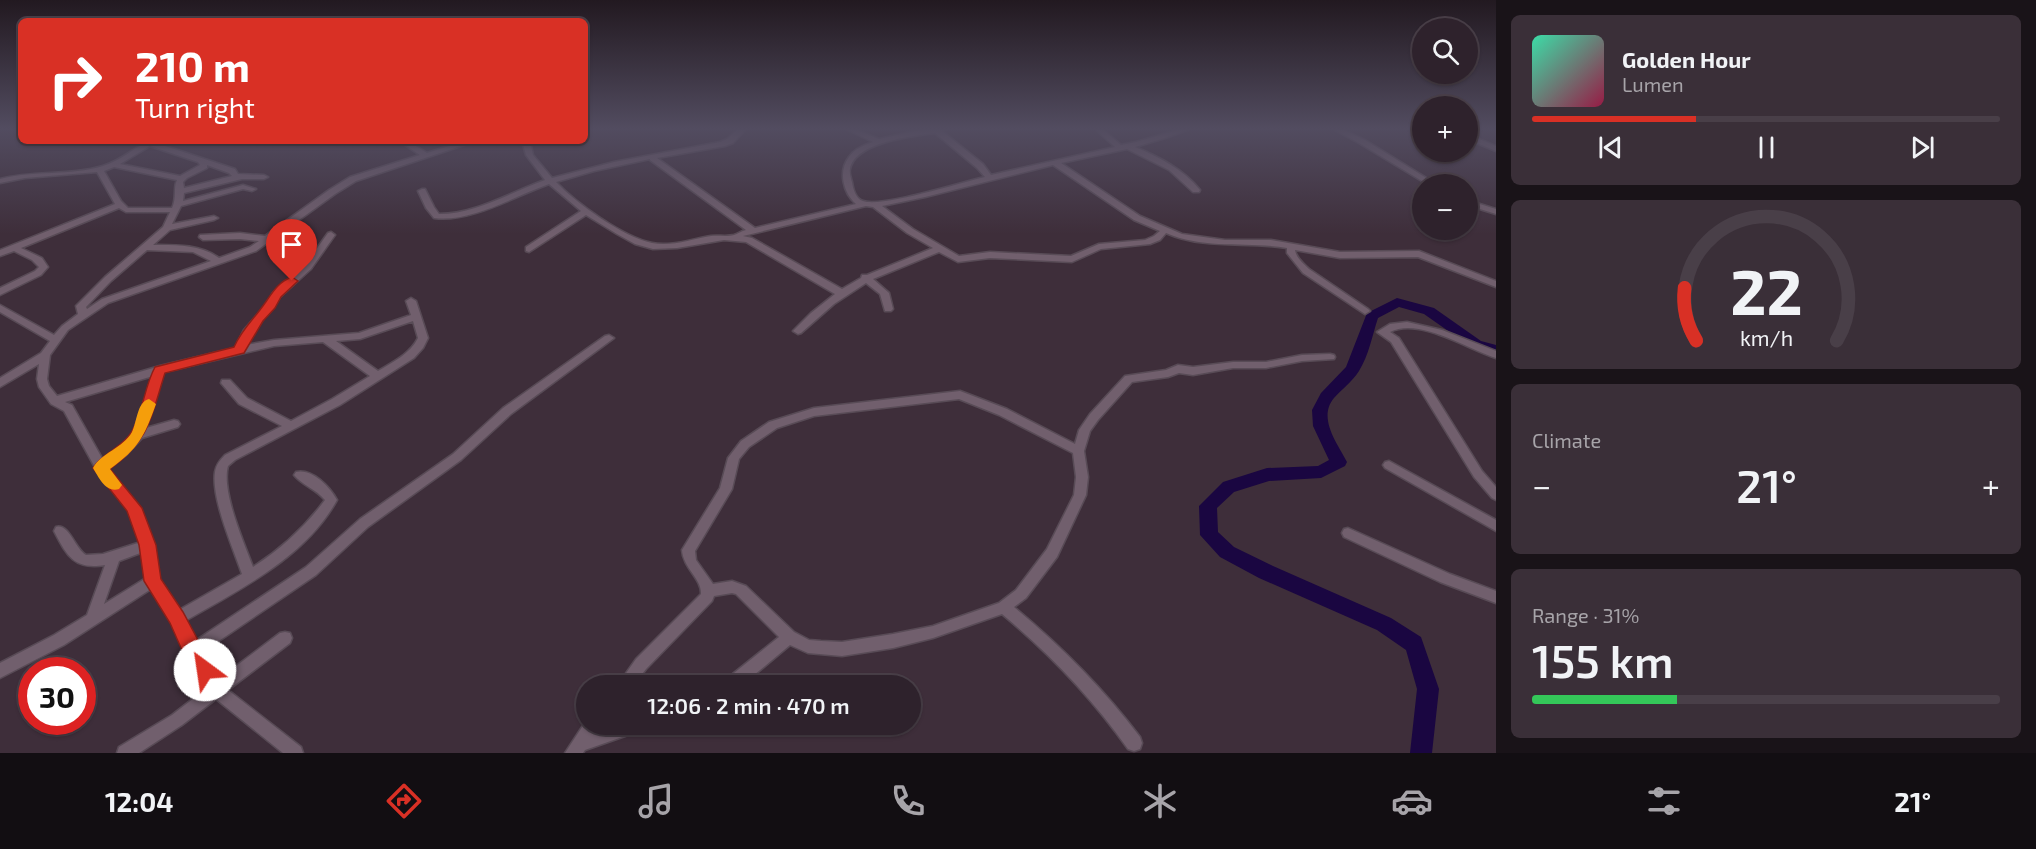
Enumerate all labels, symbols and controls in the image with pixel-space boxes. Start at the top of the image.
map controls [1412,18,1478,240]
button: search [1412,18,1478,84]
text: 210 m [135,40,250,90]
icon: right [36,42,114,120]
text: Golden Hour [1622,46,1751,72]
text: Lumen [1622,72,1684,96]
text: Turn right [135,91,255,123]
button: + [1412,96,1478,162]
icon: previous [1594,131,1627,164]
icon: pause [1750,131,1783,164]
icon: next [1906,131,1939,164]
button: − [1412,174,1478,240]
pin [266,219,317,281]
icon: arrive [275,228,308,261]
text: 22 [1730,253,1802,328]
text: km/h [1739,326,1793,351]
text: Climate [1532,428,1601,452]
text: 21° [1736,458,1797,512]
text: − [1532,465,1551,505]
text: + [1982,465,2000,505]
text: Range · 31% [1532,603,1639,627]
text: 155 km [1532,633,1673,687]
position arrow [173,638,237,702]
speed limit sign: 30 [18,657,96,735]
text: 12:06 · 2 min · 470 m [647,692,850,718]
icon: directions [383,780,425,822]
icon: music [635,780,677,822]
icon: phone [887,780,929,822]
icon: climate [1139,780,1181,822]
icon: car [1391,780,1433,822]
icon: filters [1643,780,1685,822]
text: 12:04 [105,785,173,817]
text: 21° [1894,785,1931,817]

